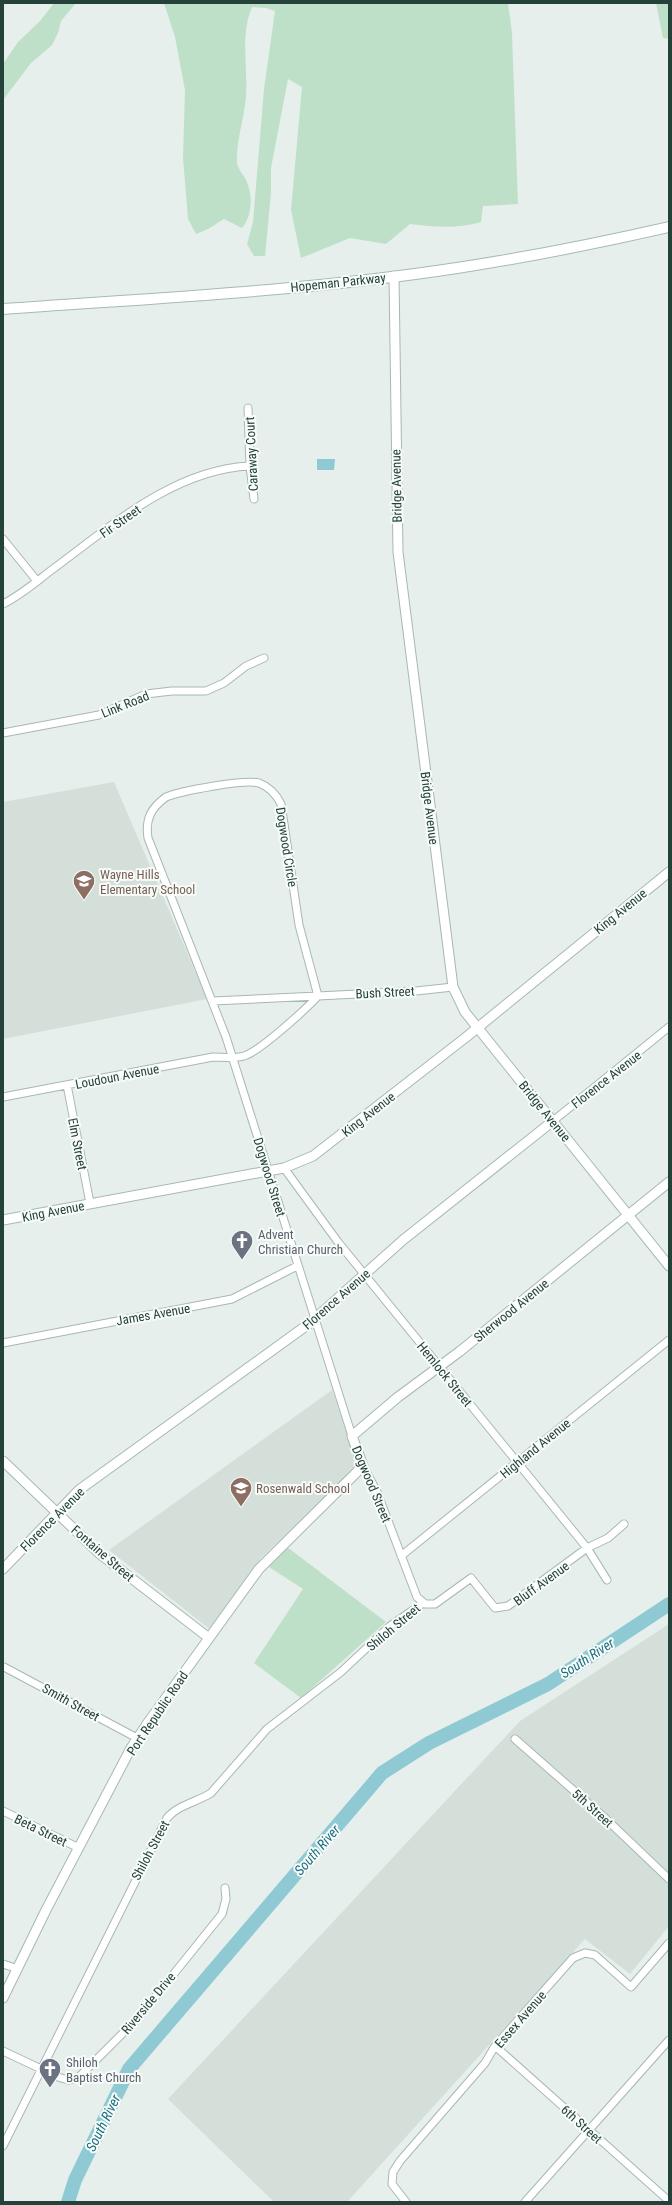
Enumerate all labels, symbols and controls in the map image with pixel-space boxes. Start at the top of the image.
street label: Hopeman Parkway [290,270,387,295]
street label: Caraway Court [242,416,261,492]
street label: Bridge Avenue [388,449,405,523]
street label: Fir Street [97,502,144,541]
street label: Link Road [99,688,151,721]
street label: Bridge Avenue [418,771,441,845]
street label: Dogwood Circle [273,806,300,888]
place label: Wayne Hills Elementary School [100,867,195,897]
school or university icon: Wayne Hills Elementary School [71,868,97,901]
street label: King Avenue [591,886,650,937]
street label: Bush Street [355,983,415,1002]
street label: Florence Avenue [568,1047,644,1111]
street label: Loudoun Avenue [74,1061,160,1092]
street label: Bridge Avenue [516,1078,574,1145]
street label: King Avenue [339,1089,398,1140]
street label: Elm Street [65,1117,90,1172]
street label: Dogwood Street [250,1136,289,1219]
street label: King Avenue [21,1198,86,1225]
place label: Advent Christian Church [258,1227,343,1257]
church icon: Advent Christian Church [229,1228,255,1261]
street label: Florence Avenue [300,1266,373,1333]
street label: Sherwood Avenue [471,1276,552,1345]
street label: James Avenue [115,1301,191,1328]
street label: Hemlock Street [414,1339,475,1410]
street label: Highland Avenue [497,1415,573,1481]
street label: Dogwood Street [349,1444,394,1525]
school or university icon: Rosenwald School [228,1475,254,1508]
place label: Rosenwald School [256,1481,350,1496]
street label: Florence Avenue [17,1484,88,1555]
street label: Fontaine Street [68,1522,137,1585]
street label: Bluff Avenue [511,1558,572,1609]
street label: Shiloh Street [364,1601,423,1654]
water label: South River [557,1634,618,1681]
street label: Port Republic Road [124,1668,191,1758]
street label: Smith Street [40,1681,102,1724]
street label: 5th Street [569,1786,616,1831]
street label: Beta Street [12,1811,70,1850]
street label: Shiloh Street [129,1818,172,1883]
water label: South River [291,1821,344,1878]
street label: Riverside Drive [118,1969,178,2037]
street label: Essex Avenue [492,1988,549,2051]
place label: Shiloh Baptist Church [66,2055,141,2085]
church icon: Shiloh Baptist Church [37,2056,63,2089]
water label: South River [82,2091,124,2154]
street label: 6th Street [558,2102,605,2147]

